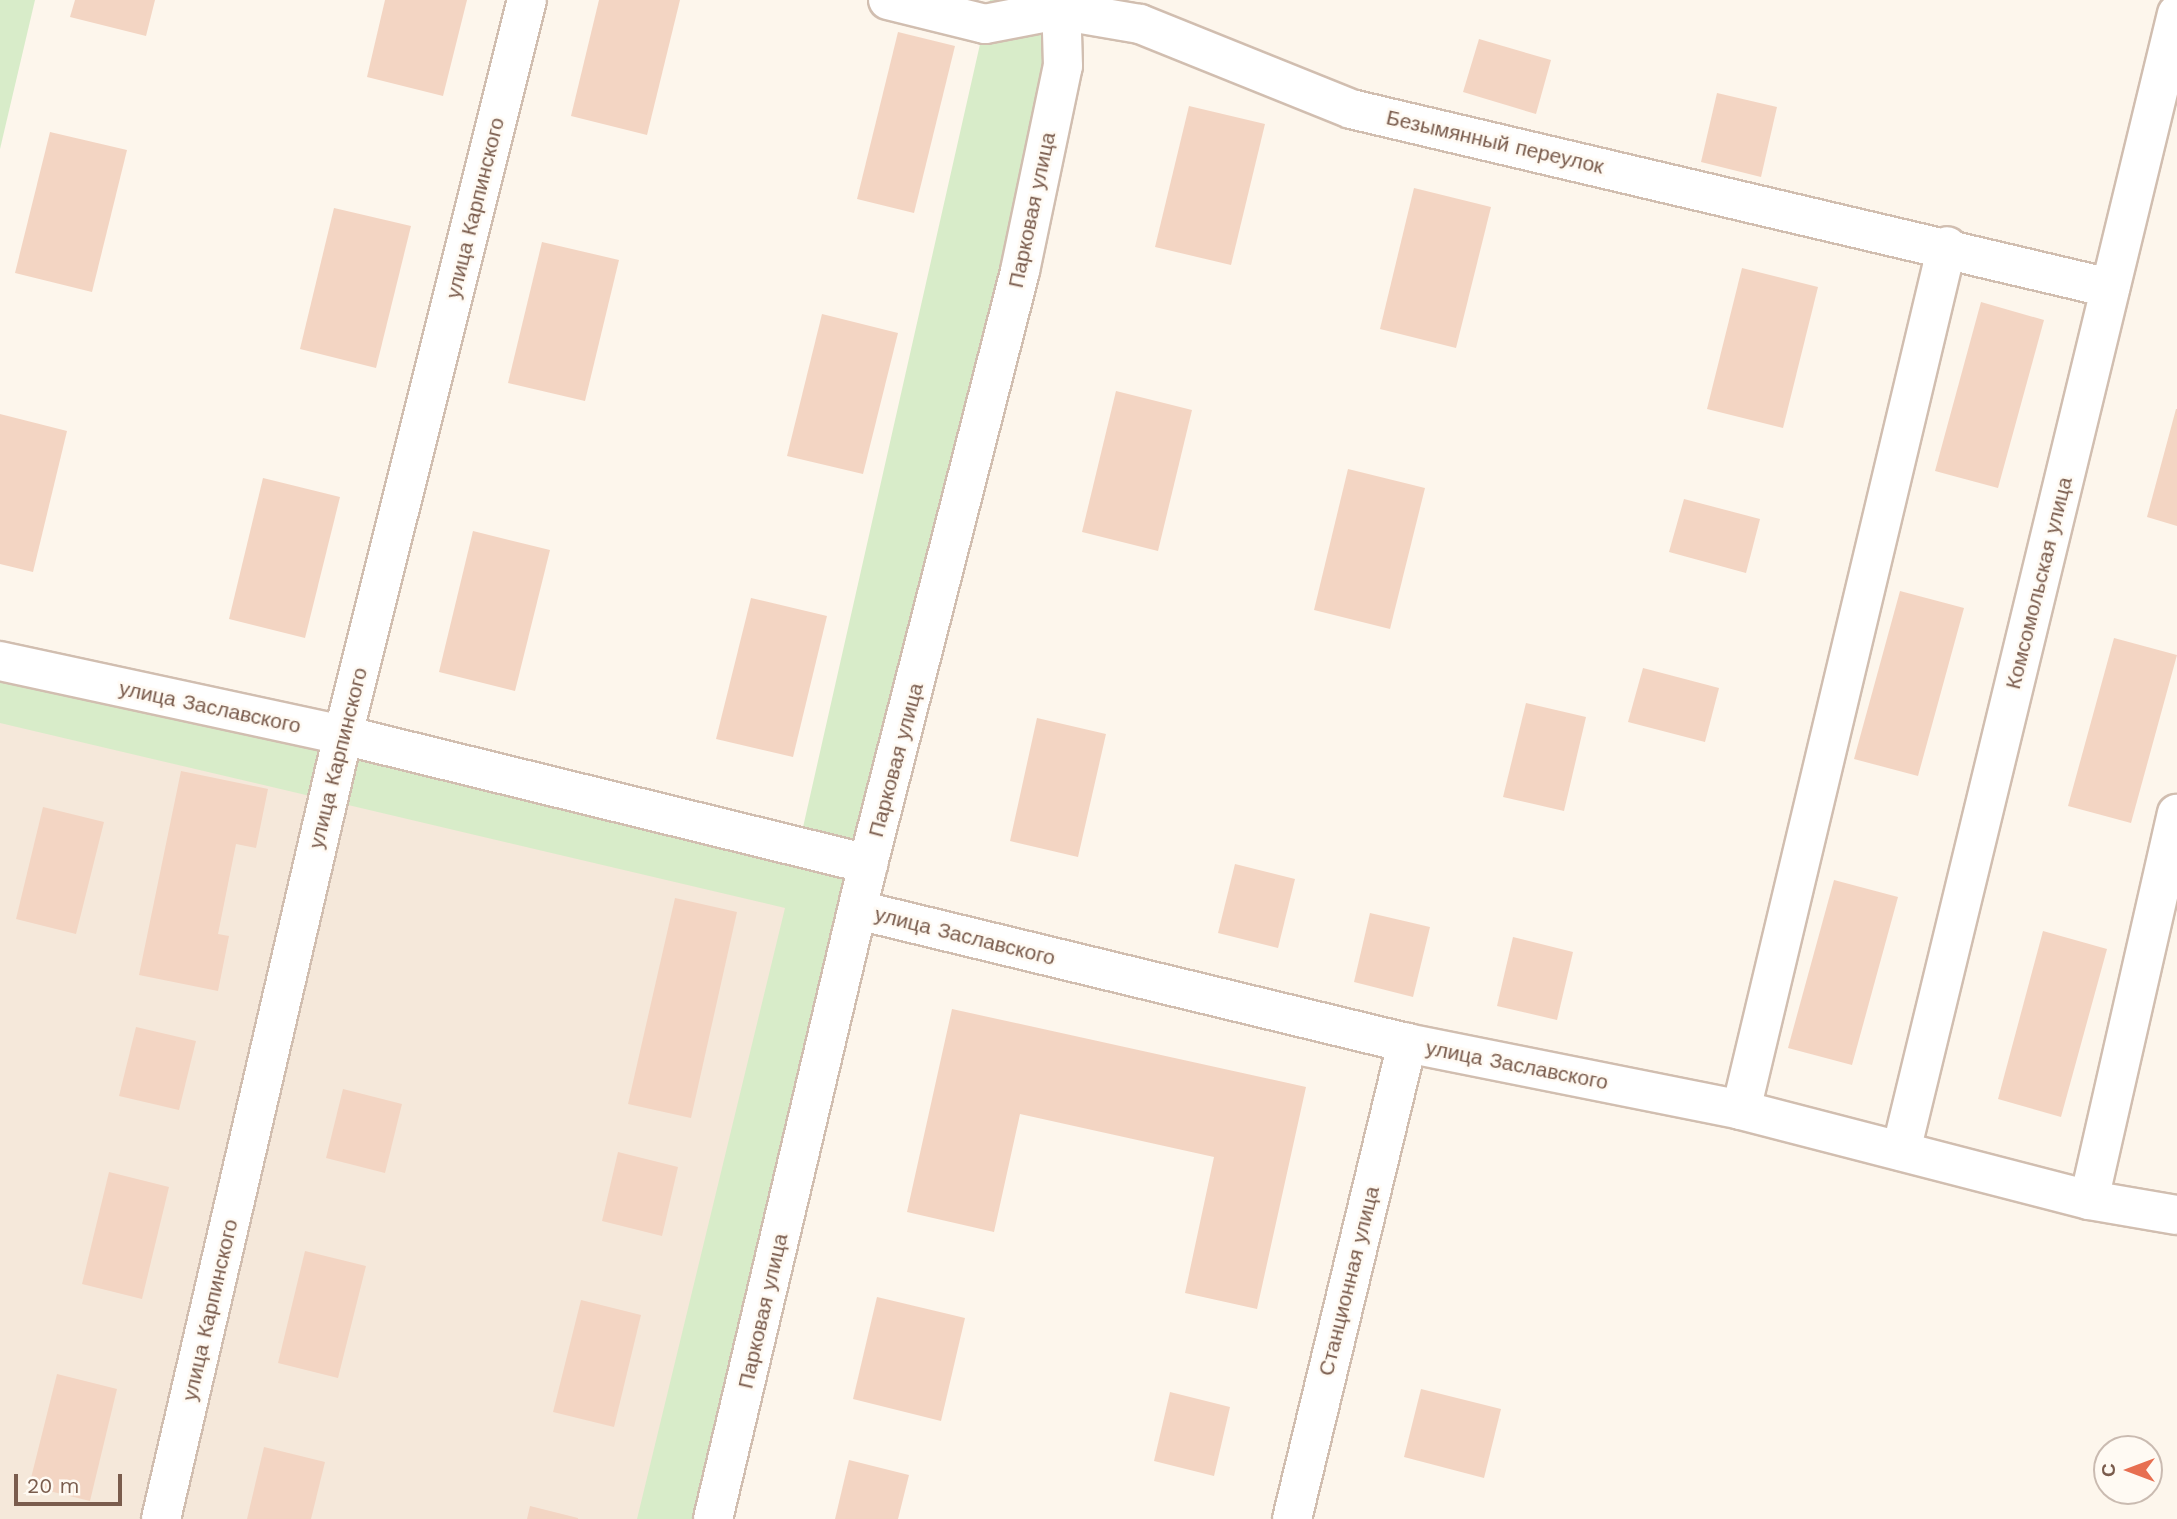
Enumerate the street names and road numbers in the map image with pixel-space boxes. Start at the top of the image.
street label: Безымянный переулок [1384,105,1606,179]
street label: улица Карпинского [440,115,510,301]
street label: Парковая улица [1003,130,1061,290]
street label: Комсомольская улица [2000,474,2078,692]
street label: улица Карпинского [303,665,373,851]
street label: улица Заславского [117,675,303,739]
street label: Парковая улица [863,680,929,840]
street label: улица Заславского [872,901,1058,971]
street label: улица Заславского [1424,1035,1610,1095]
street label: Станционная улица [1313,1184,1385,1378]
street label: улица Карпинского [177,1217,243,1403]
street label: Парковая улица [733,1231,793,1391]

